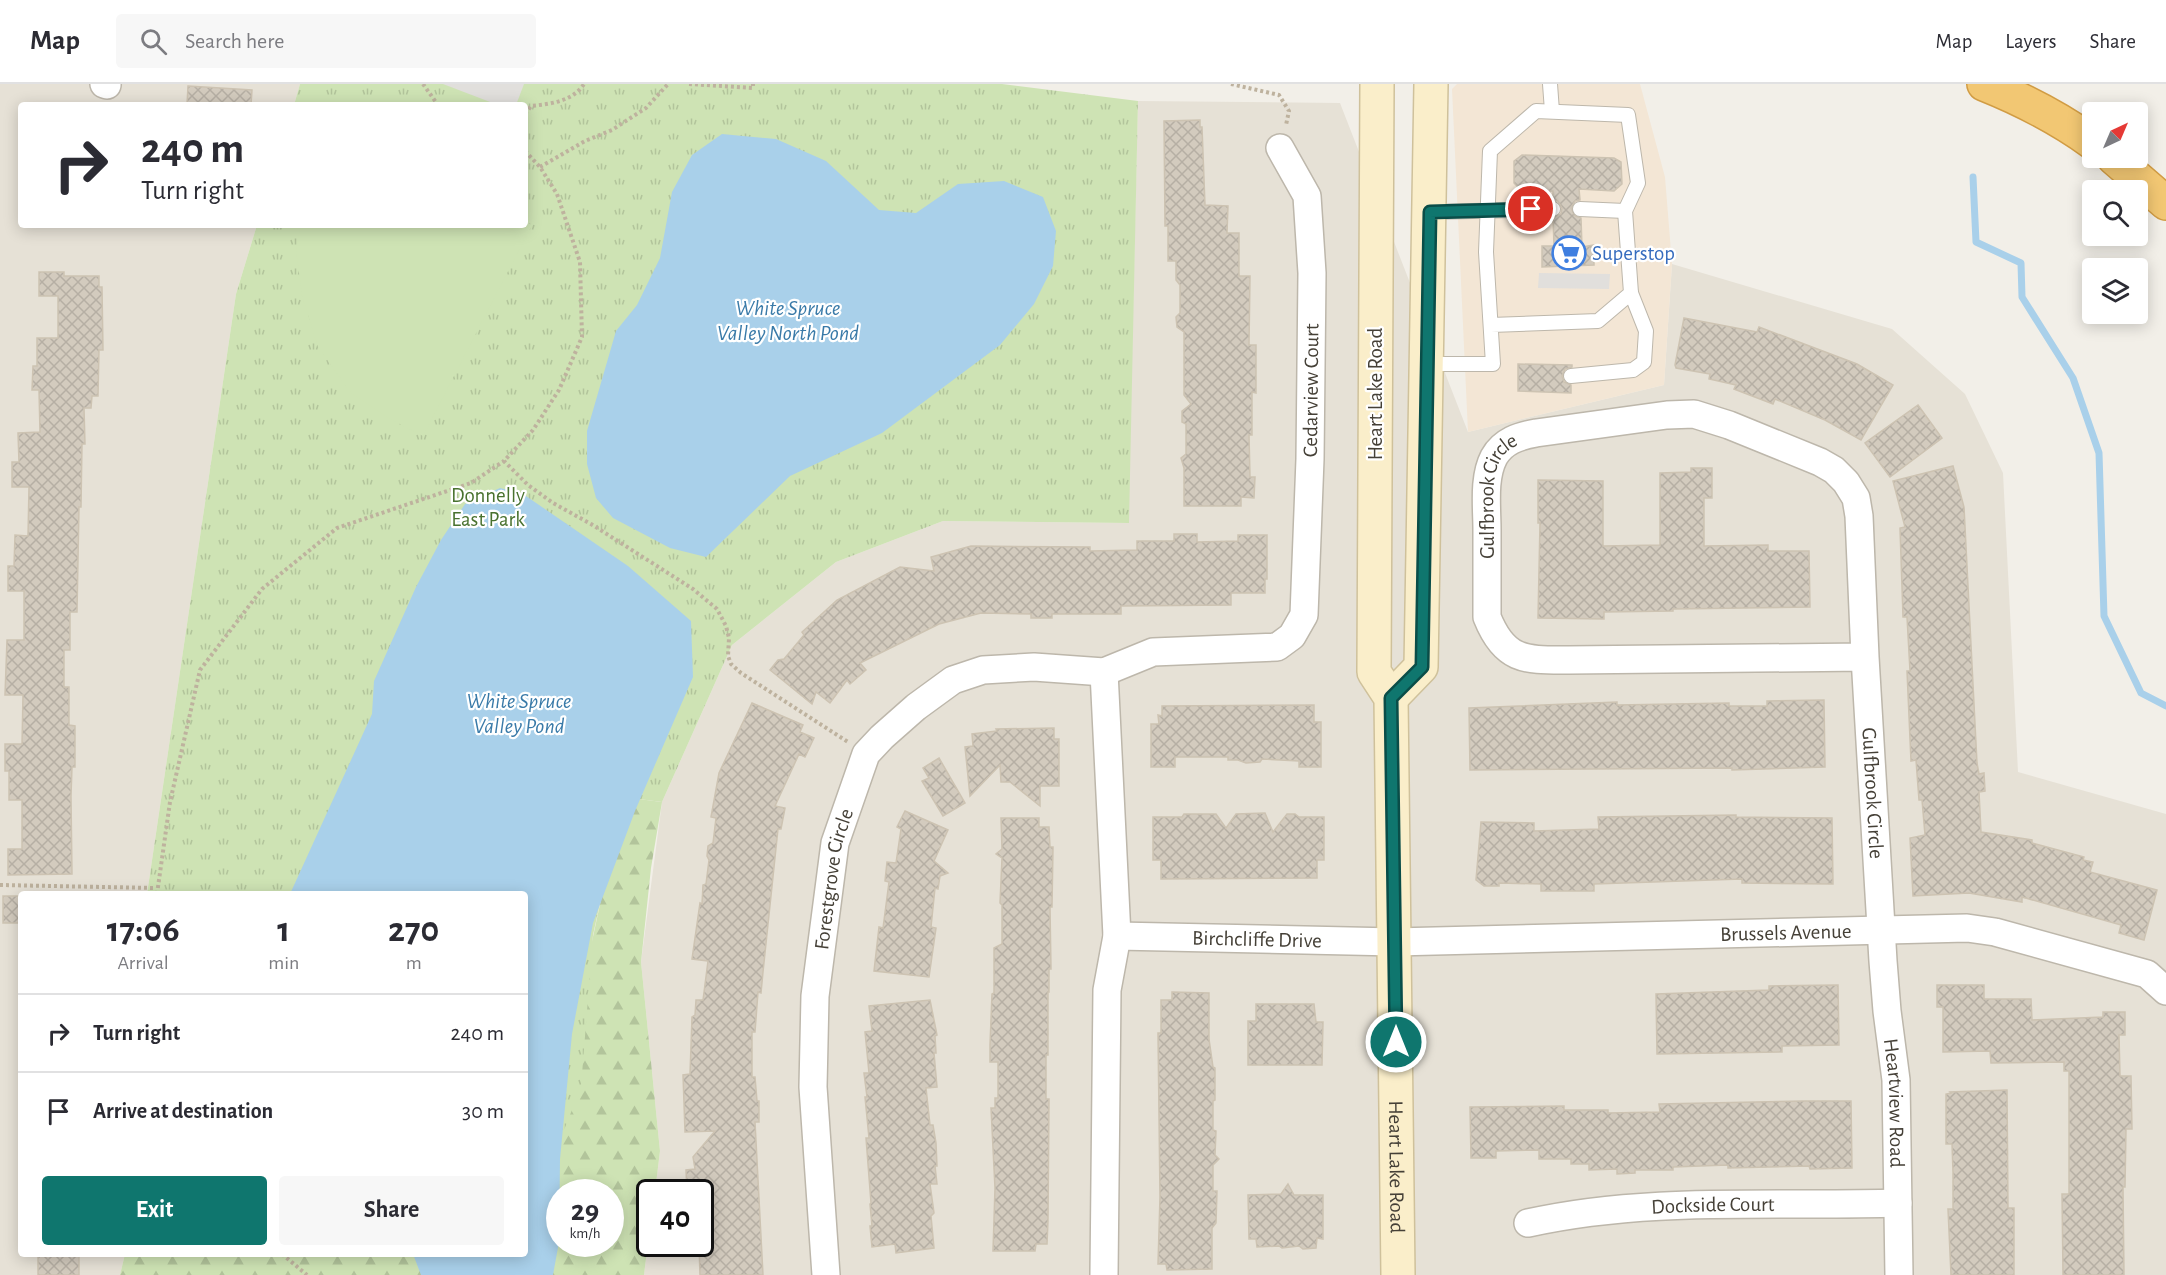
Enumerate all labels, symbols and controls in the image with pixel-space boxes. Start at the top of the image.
search box [116,14,536,68]
icon: search [137,25,170,58]
text: Map [30,27,80,55]
text: Search here [185,30,284,52]
text: Map [1936,31,1972,52]
text: Layers [2005,31,2056,52]
text: Share [2089,31,2136,52]
north arrow [2082,102,2148,168]
map controls [2082,102,2148,324]
icon: right [42,126,120,204]
text: 240 m [141,128,244,170]
text: Turn right [141,177,244,204]
button: search [2082,180,2148,246]
pin [1505,183,1556,234]
icon: arrive [1514,192,1547,225]
supermarket icon: Superstop [1551,235,1587,271]
place label: Superstop [1592,243,1675,264]
button: layers [2082,258,2148,324]
water label: White Spruce Valley North Pond [717,297,859,344]
street label: Cedarview Court [1300,323,1322,457]
street label: Heart Lake Road [1365,328,1386,460]
street label: Gulfbrook Circle [1476,430,1520,559]
park label: Donnelly East Park [451,485,525,530]
water label: White Spruce Valley Pond [467,690,571,737]
street label: Gulfbrook Circle [1858,727,1887,859]
street label: Forestgrove Circle [811,806,857,951]
text: 17:06 [107,912,180,948]
text: 1 [277,912,290,948]
text: 270 [388,912,439,948]
street label: Brussels Avenue [1720,921,1852,945]
street label: Birchcliffe Drive [1192,928,1322,951]
text: Arrival [117,953,169,973]
text: min [268,953,299,973]
text: m [406,953,422,973]
position arrow [1364,1010,1428,1074]
icon: right [42,1017,75,1050]
text: Turn right [93,1022,180,1044]
text: 240 m [451,1022,504,1044]
street label: Heartview Road [1880,1037,1907,1168]
icon: arrive [42,1095,75,1128]
text: Arrive at destination [93,1100,273,1122]
text: 30 m [462,1100,504,1122]
street label: Heart Lake Road [1385,1100,1407,1234]
button: Exit [42,1176,267,1245]
button: Share [279,1176,504,1245]
speed limit sign: 40 [636,1179,714,1257]
street label: Dockside Court [1651,1194,1775,1218]
text: 29 [571,1196,599,1226]
text: km/h [570,1226,600,1241]

